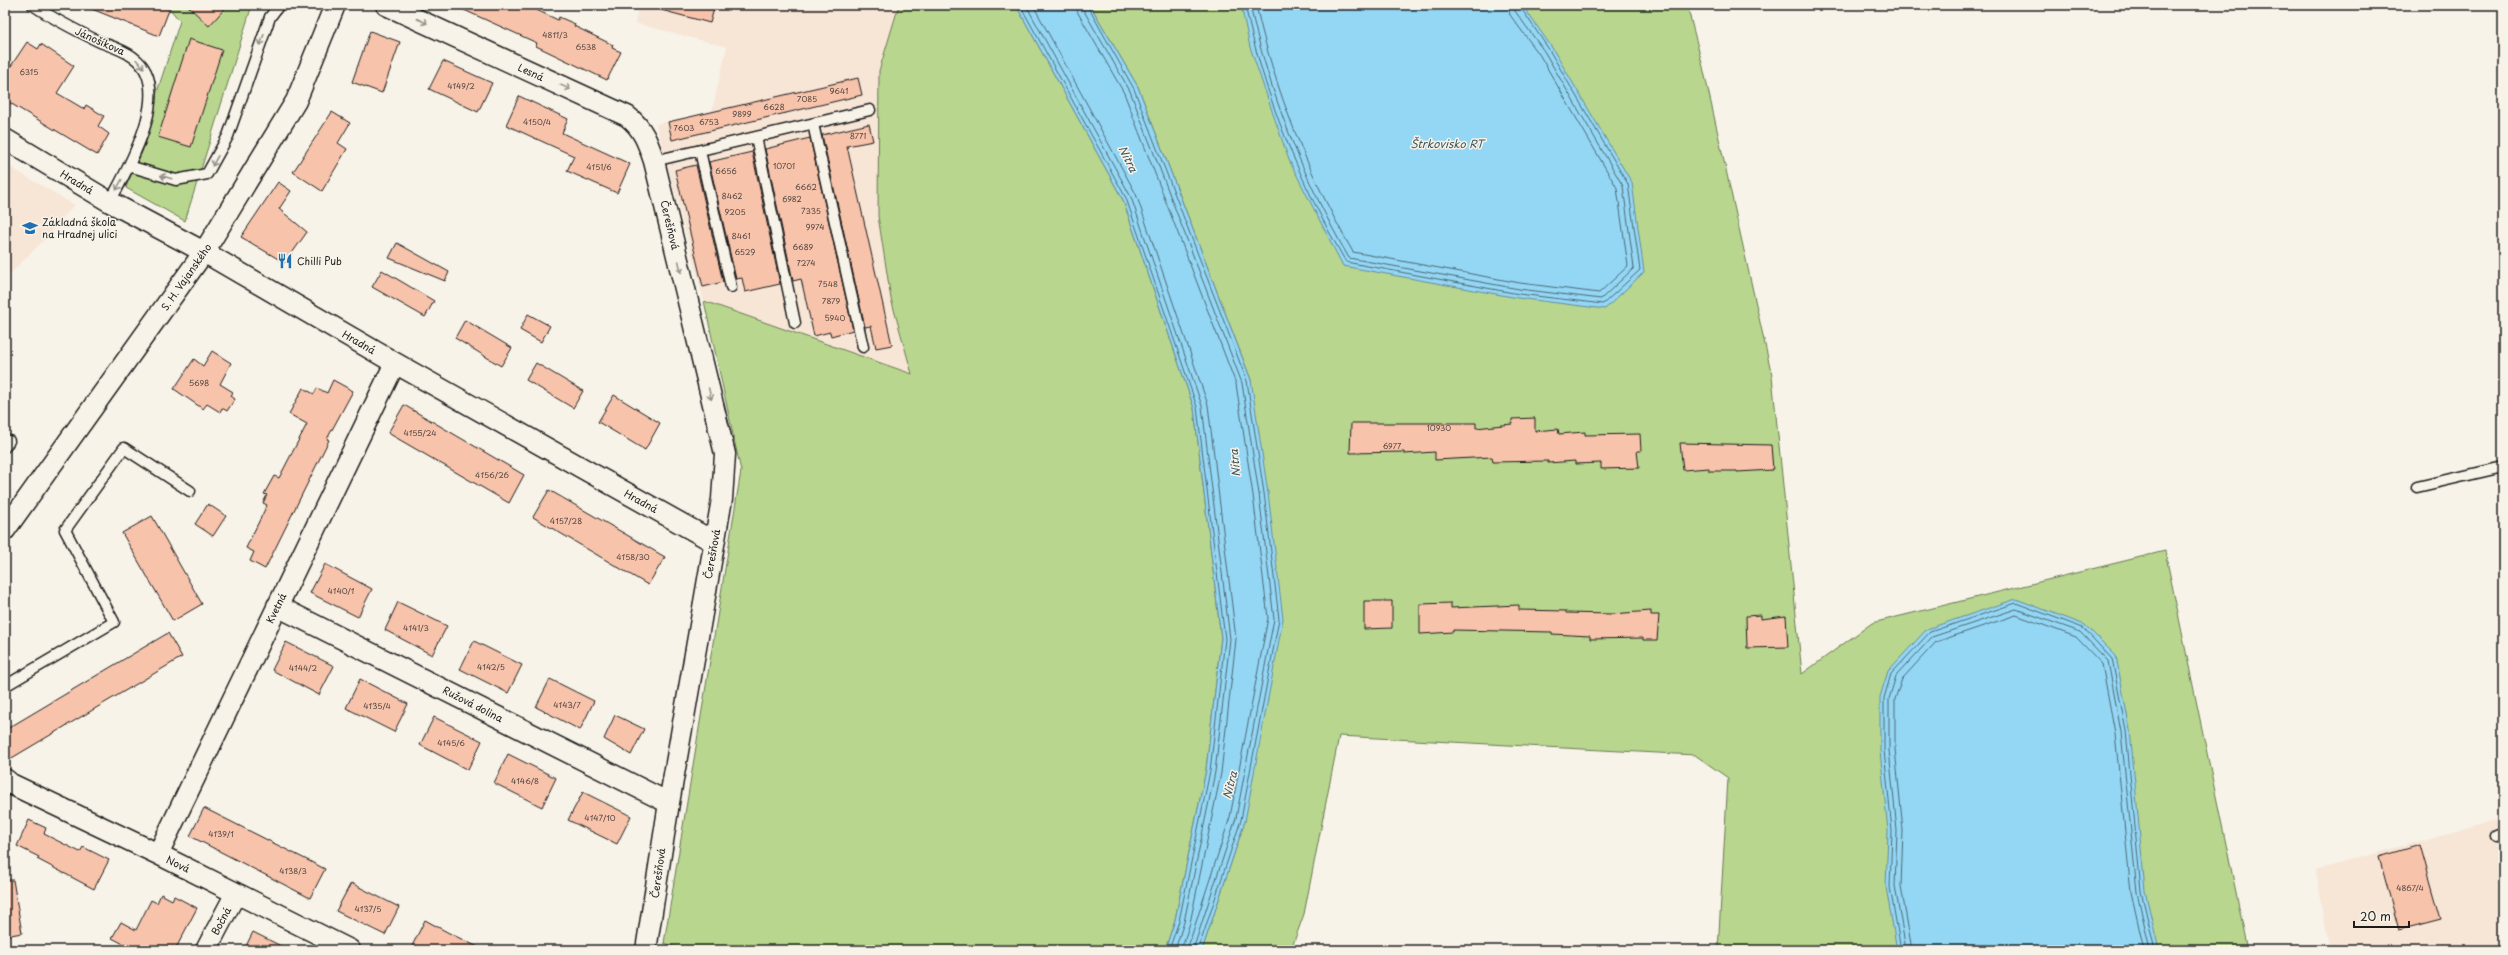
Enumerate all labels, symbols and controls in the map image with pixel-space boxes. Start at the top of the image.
one-way arrow [415,18,427,25]
street label: Jánošíkova [73,23,128,59]
house number: 4811/3 [542,29,568,41]
one-way arrow [258,34,266,46]
house number: 6538 [576,41,596,53]
one-way arrow [135,59,145,69]
street label: Lesná [516,59,547,84]
house number: 6315 [20,66,38,78]
house number: 4149/2 [447,80,475,92]
one-way arrow [559,84,571,91]
house number: 9641 [830,85,848,97]
house number: 7085 [797,93,817,105]
house number: 6628 [763,101,785,113]
house number: 9899 [732,108,752,120]
house number: 4150/4 [523,116,551,128]
house number: 6753 [699,116,719,128]
house number: 7603 [674,122,694,134]
house number: 8771 [850,130,866,142]
water label: Štrkovisko RT [1410,135,1486,152]
water label: Nitra [1115,143,1142,175]
one-way arrow [211,155,218,167]
house number: 10701 [773,160,795,172]
house number: 4151/6 [586,161,612,173]
house number: 6656 [715,165,737,177]
street label: Hradná [58,166,97,198]
one-way arrow [160,173,173,180]
one-way arrow [115,179,122,191]
house number: 6662 [795,181,817,193]
house number: 8462 [721,190,743,202]
house number: 6982 [782,193,802,205]
street label: Čerešňová [658,199,684,252]
house number: 7335 [801,205,821,217]
house number: 9205 [724,206,746,218]
place label: Základná škola na Hradnej ulici [42,214,118,241]
school or university icon: Základná škola na Hradnej ulici [21,219,39,237]
house number: 9974 [805,221,825,233]
house number: 8461 [731,230,751,242]
street label: S. H. Vajanského [157,240,215,313]
house number: 6689 [793,241,814,253]
house number: 6529 [735,246,755,258]
restaurant icon: Chilli Pub [276,252,294,270]
place label: Chilli Pub [297,253,342,268]
house number: 7274 [796,257,816,269]
one-way arrow [677,261,684,274]
house number: 7548 [818,278,838,290]
house number: 7879 [822,295,840,307]
house number: 5940 [825,312,846,324]
street label: Hradná [340,326,379,357]
house number: 5698 [189,377,209,389]
one-way arrow [707,387,715,400]
house number: 10930 [1427,422,1451,434]
house number: 4155/24 [403,427,437,439]
house number: 6977 [1383,440,1402,452]
water label: Nitra [1225,448,1244,478]
house number: 4156/26 [475,469,509,481]
street label: Hradná [622,485,661,516]
house number: 4157/28 [550,515,582,527]
street label: Čerešňová [700,527,723,580]
house number: 4158/30 [616,551,650,563]
house number: 4140/1 [328,585,355,597]
street label: Kvetná [262,589,290,626]
house number: 4141/3 [403,622,429,634]
house number: 4142/5 [477,661,505,673]
house number: 4144/2 [289,662,317,674]
street label: Ružová dolina [440,682,507,726]
house number: 4143/7 [553,699,581,711]
house number: 4135/4 [363,700,391,712]
house number: 4145/6 [437,737,465,749]
water label: Nitra [1218,769,1241,801]
house number: 4146/8 [511,775,539,787]
house number: 4147/10 [584,812,616,824]
house number: 4139/1 [208,828,234,840]
street label: Čerešňová [647,846,669,899]
street label: Nová [164,851,193,876]
house number: 4138/3 [279,865,307,877]
house number: 4867/4 [2396,882,2424,894]
street label: Bočná [207,903,235,938]
house number: 4137/5 [355,903,381,915]
scale bar [2354,903,2409,929]
text: 20 m [2360,907,2391,925]

